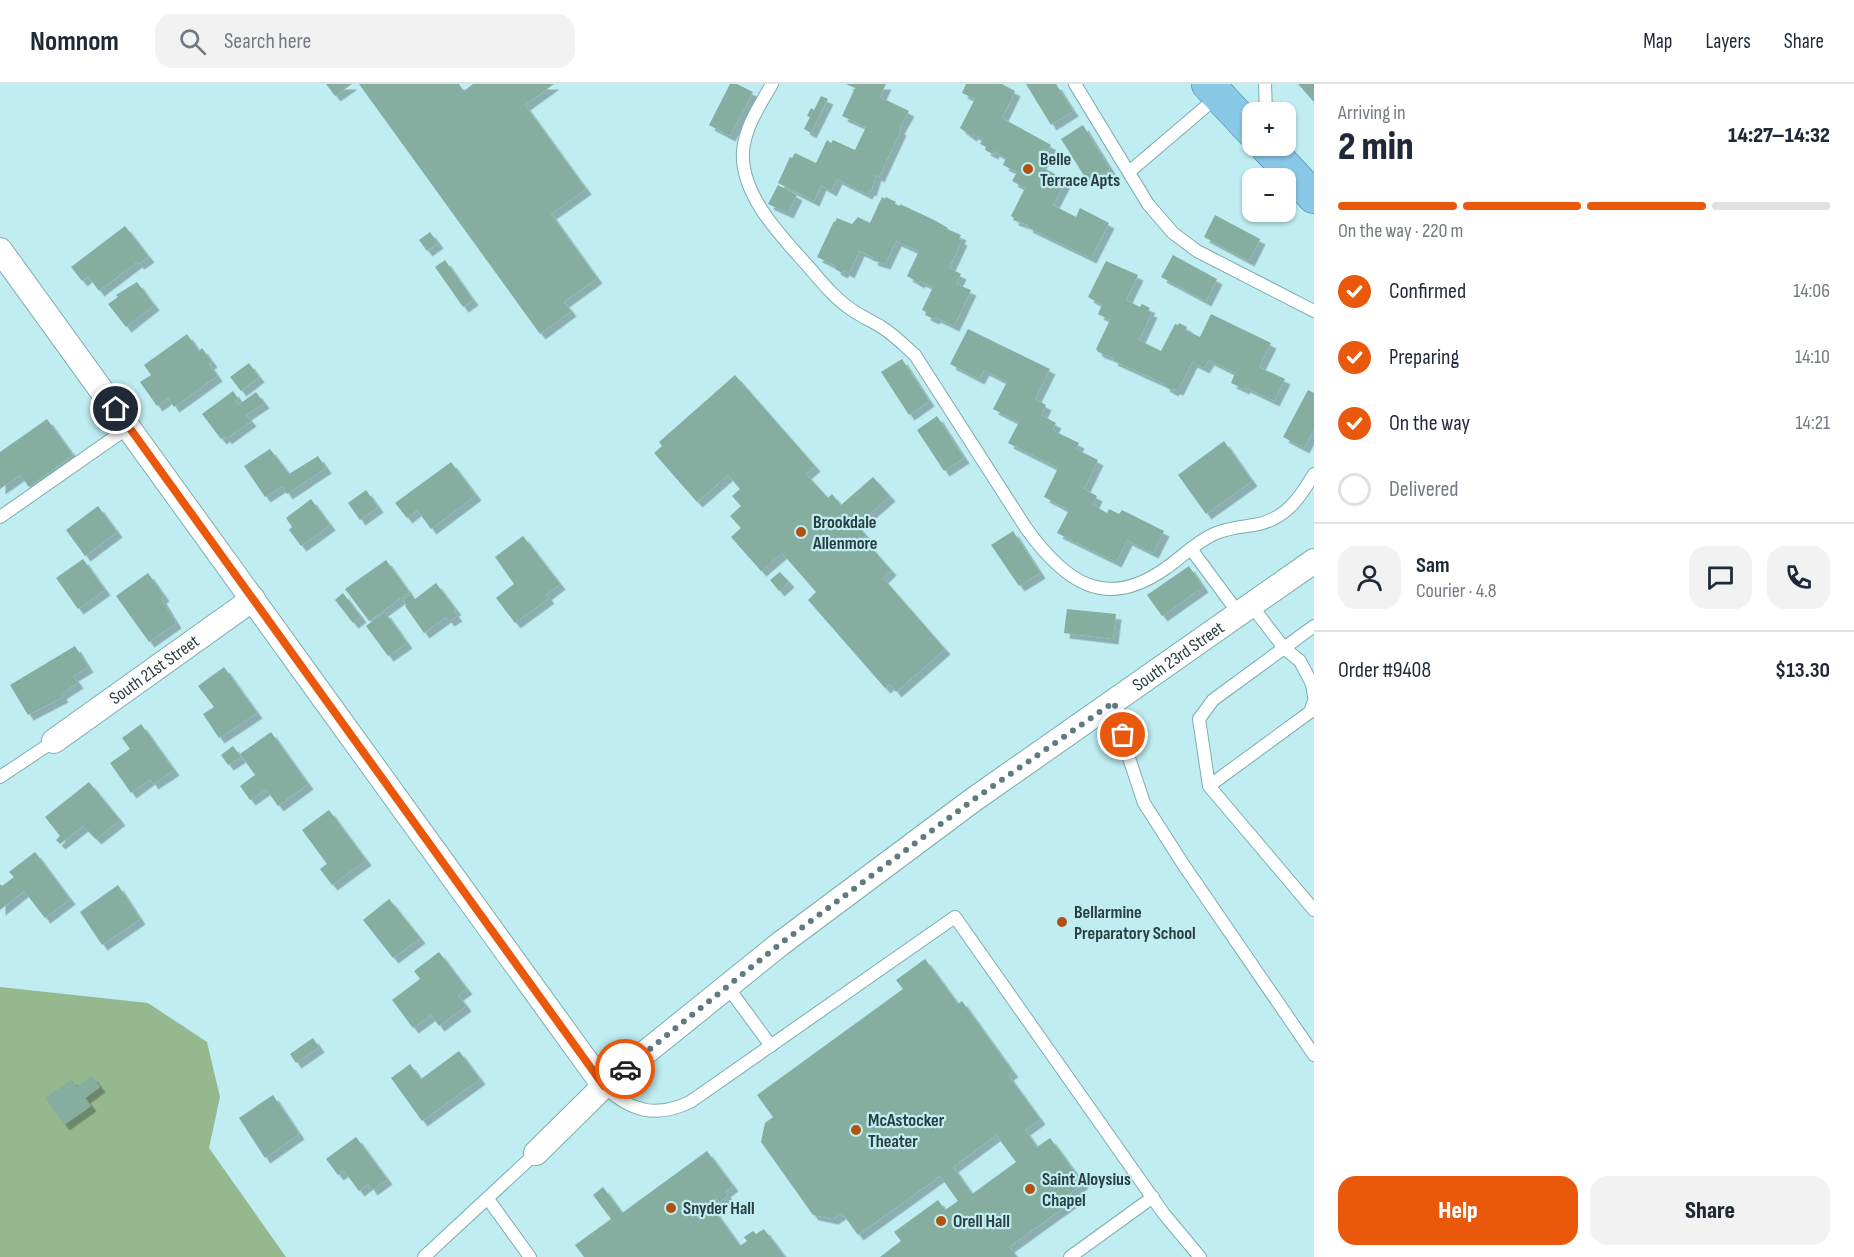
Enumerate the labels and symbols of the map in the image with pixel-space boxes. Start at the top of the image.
place label: Belle Terrace Apts [1040,149,1120,191]
marker: Belle Terrace Apts [1021,162,1035,176]
pin [90,383,141,434]
place label: Brookdale Allenmore [812,512,878,554]
marker: Brookdale Allenmore [794,525,808,539]
street label: South 23rd Street [1128,617,1229,696]
street label: South 21st Street [105,630,204,709]
pin [1097,709,1148,760]
place label: Bellarmine Preparatory School [1074,902,1196,944]
marker: Bellarmine Preparatory School [1055,915,1069,929]
courier [595,1039,655,1099]
place label: McAstocker Theater [868,1110,945,1152]
marker: McAstocker Theater [849,1123,863,1137]
place label: Saint Aloysius Chapel [1042,1169,1131,1211]
marker: Saint Aloysius Chapel [1023,1182,1037,1196]
place label: Snyder Hall [683,1198,755,1219]
marker: Snyder Hall [664,1201,678,1215]
place label: Orell Hall [953,1211,1010,1232]
marker: Orell Hall [934,1214,948,1228]

